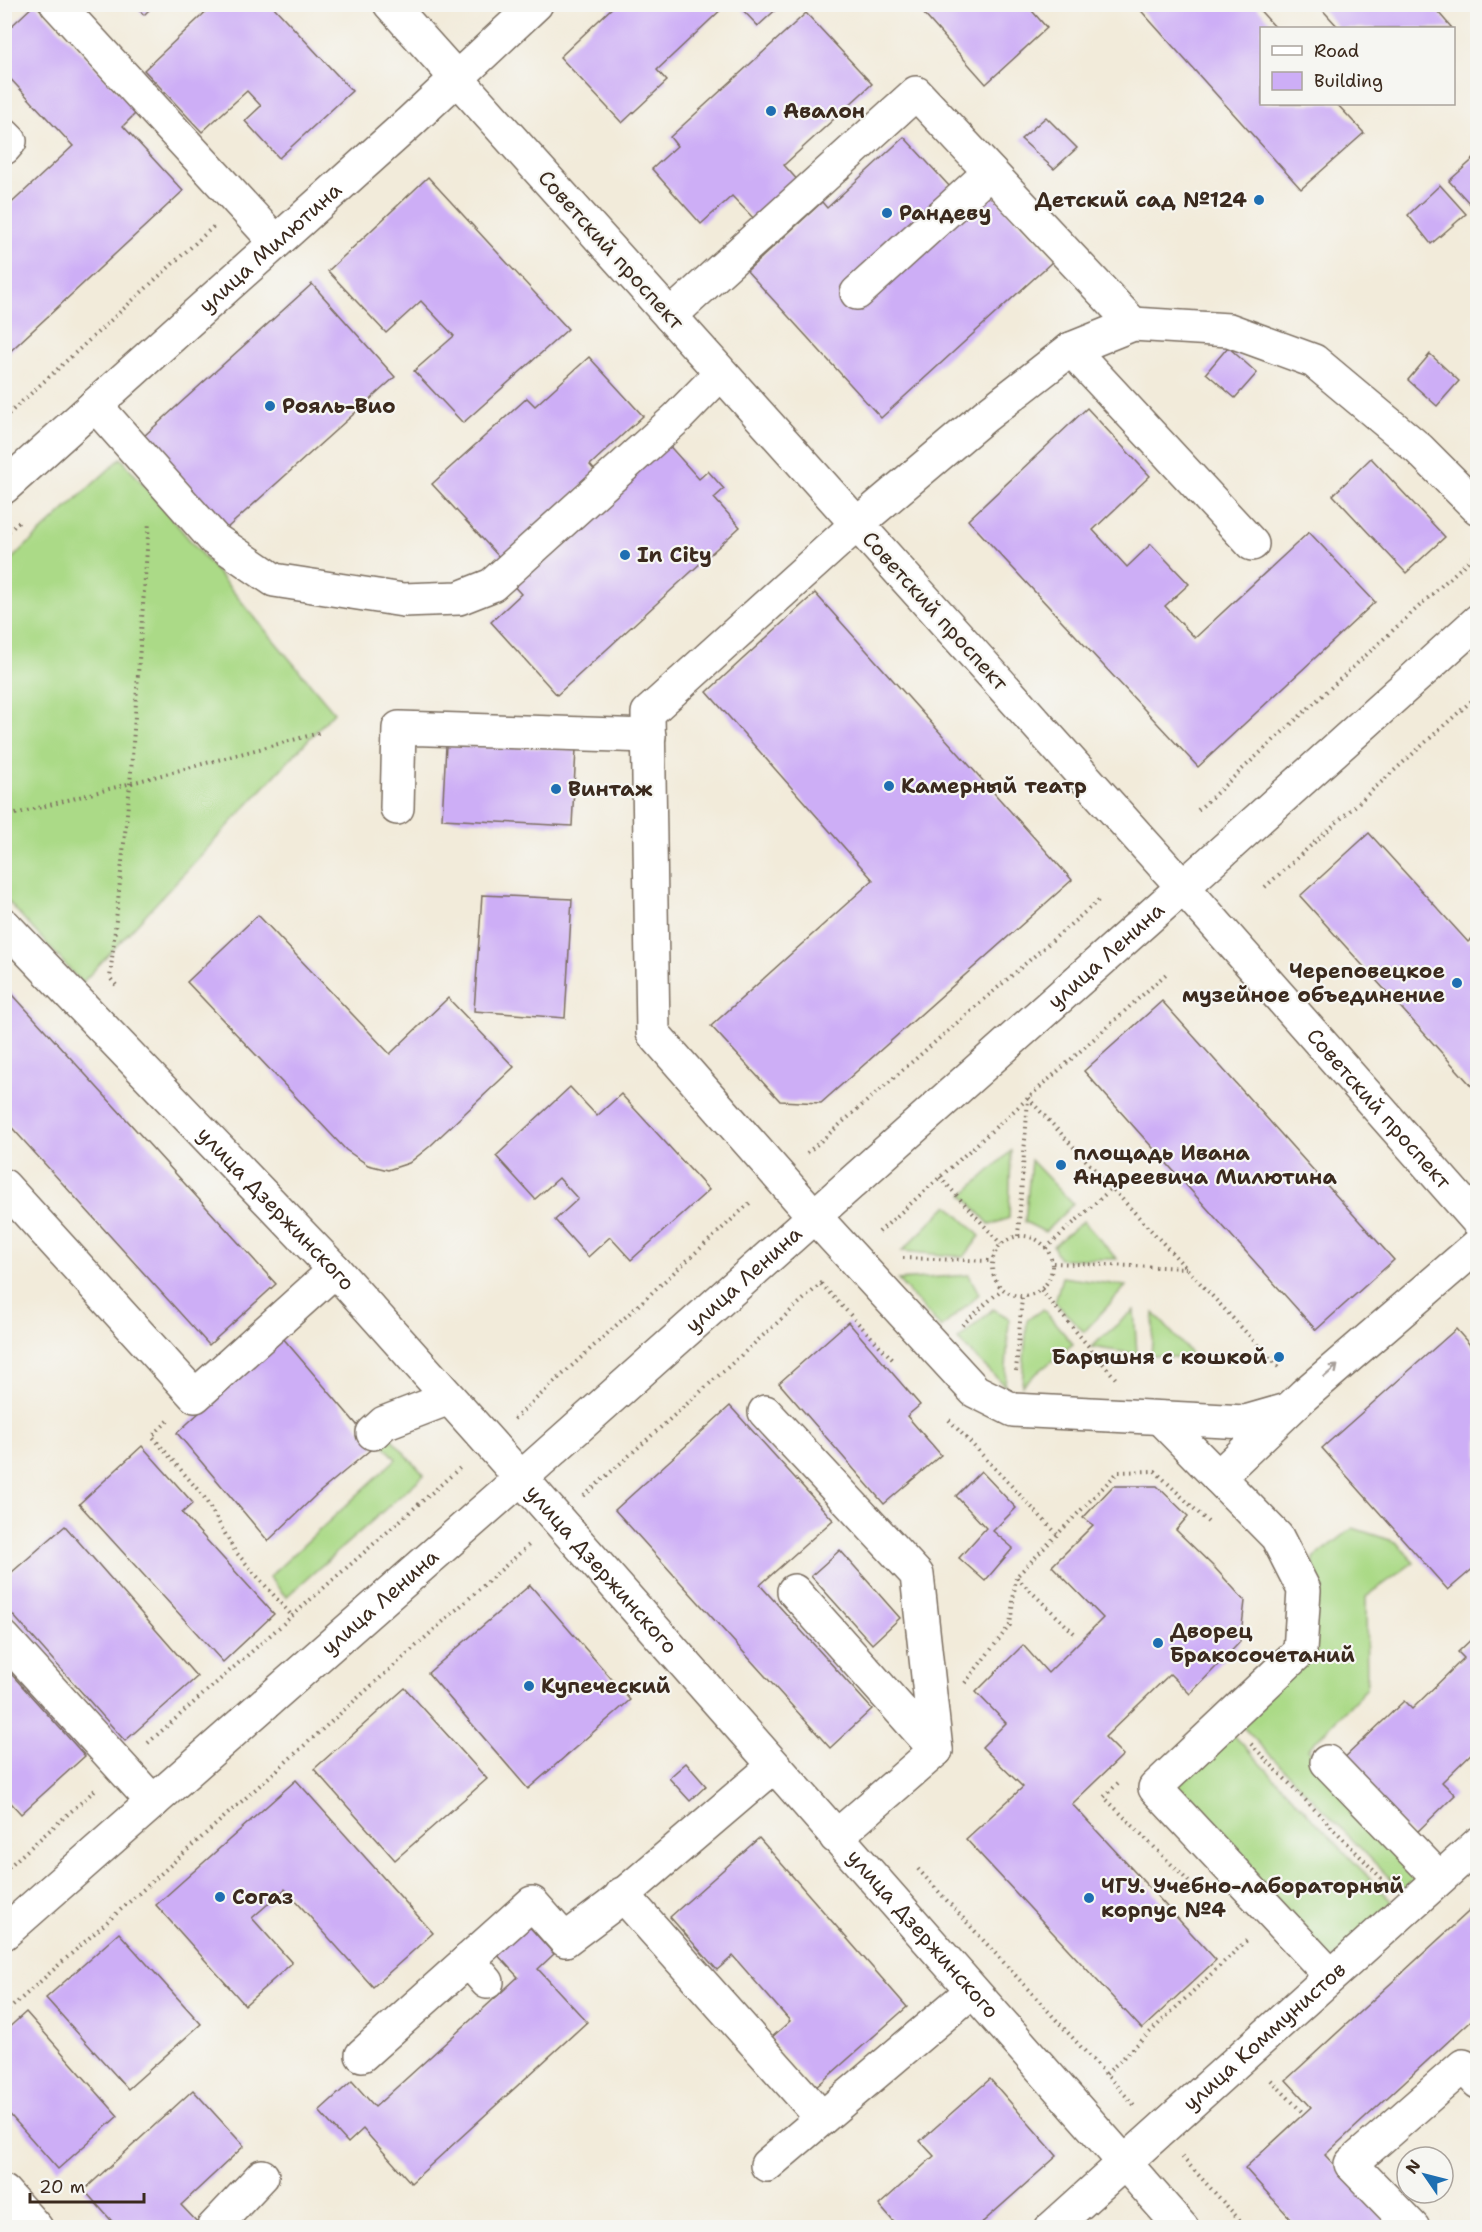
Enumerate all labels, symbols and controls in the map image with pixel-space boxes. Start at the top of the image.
legend [1260,27,1455,105]
text: Road [1314,39,1359,63]
text: Building [1314,69,1383,93]
place label: Авалон [783,97,865,125]
marker: Авалон [764,104,778,118]
street label: Советский проспект [532,164,690,336]
street label: улица Милютина [193,176,348,319]
place label: Детский сад №124 [1035,186,1247,214]
marker: Детский сад №124 [1252,193,1266,207]
place label: Рандеву [899,199,991,227]
marker: Рандеву [880,206,894,220]
place label: Рояль-Вио [282,392,396,420]
marker: Рояль-Вио [263,399,277,413]
street label: Советский проспект [856,525,1014,697]
place label: In City [637,541,712,569]
marker: In City [618,548,632,562]
place label: Камерный театр [901,772,1087,800]
place label: Винтаж [568,775,653,803]
marker: Камерный театр [882,779,896,793]
marker: Винтаж [549,782,563,796]
street label: улица Ленина [1042,896,1170,1015]
place label: Череповецкое музейное объединение [1182,957,1445,1009]
marker: Череповецкое музейное объединение [1450,976,1464,990]
street label: Советский проспект [1300,1022,1458,1195]
street label: улица Дзержинского [191,1121,361,1297]
place label: площадь Ивана Андреевича Милютина [1073,1139,1337,1191]
marker: площадь Ивана Андреевича Милютина [1054,1158,1068,1172]
street label: улица Ленина [679,1220,808,1339]
place label: Барышня с кошкой [1052,1343,1267,1371]
marker: Барышня с кошкой [1272,1350,1286,1364]
one-way arrow [1323,1364,1338,1378]
street label: улица Дзержинского [519,1479,684,1660]
street label: улица Ленина [315,1543,445,1661]
place label: Дворец Бракосочетаний [1170,1617,1355,1669]
marker: Дворец Бракосочетаний [1151,1636,1165,1650]
place label: Купеческий [541,1672,671,1700]
marker: Купеческий [522,1679,536,1693]
street label: улица Дзержинского [841,1843,1005,2025]
place label: ЧГУ. Учебно-лабораторный корпус №4 [1101,1872,1404,1924]
place label: Согаз [232,1883,293,1911]
marker: Согаз [213,1890,227,1904]
marker: ЧГУ. Учебно-лабораторный корпус №4 [1082,1891,1096,1905]
street label: улица Коммунистов [1177,1956,1352,2117]
north arrow [1395,2145,1455,2205]
text: N [1401,2155,1425,2178]
scale bar [30,2166,144,2204]
text: 20 m [39,2175,85,2199]

